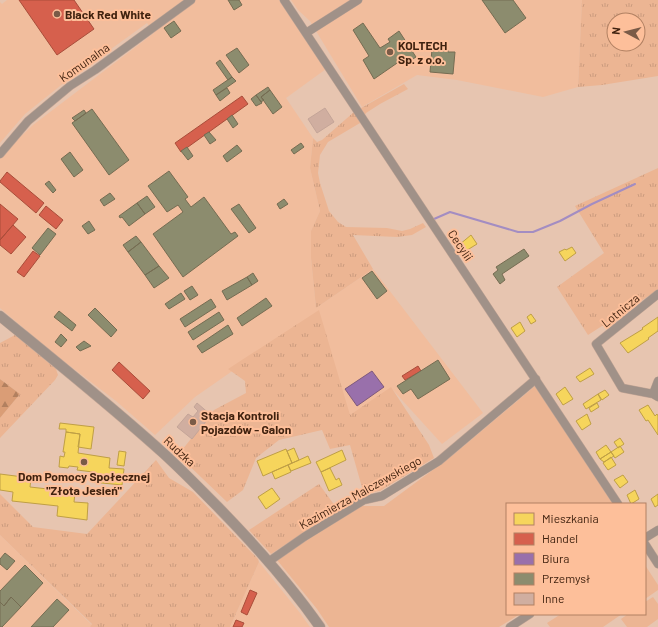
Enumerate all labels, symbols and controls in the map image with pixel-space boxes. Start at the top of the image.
place label: Black Red White [65,7,152,21]
marker: Black Red White [52,9,62,19]
north arrow [606,12,646,52]
text: N [609,26,622,35]
place label: KOLTECH Sp. z o.o. [398,38,447,66]
street label: Komunalna [56,40,112,84]
marker: KOLTECH Sp. z o.o. [385,47,395,57]
street label: Cecylii [446,227,476,263]
street label: Lotnicza [598,290,642,330]
place label: Stacja Kontroli Pojazdów - Galon [201,408,291,436]
marker: Stacja Kontroli Pojazdów - Galon [188,417,198,427]
street label: Rudzka [161,433,199,469]
street label: Kazimierza Malczewskiego [297,453,423,531]
marker: Dom Pomocy Społecznej "Złota Jesień" [79,457,89,467]
place label: Dom Pomocy Społecznej "Złota Jesień" [18,469,150,497]
legend [506,503,646,615]
text: Mieszkania [542,511,599,525]
text: Handel [542,531,578,545]
text: Biura [542,551,570,565]
text: Przemysł [542,571,590,585]
text: Inne [542,591,564,605]

